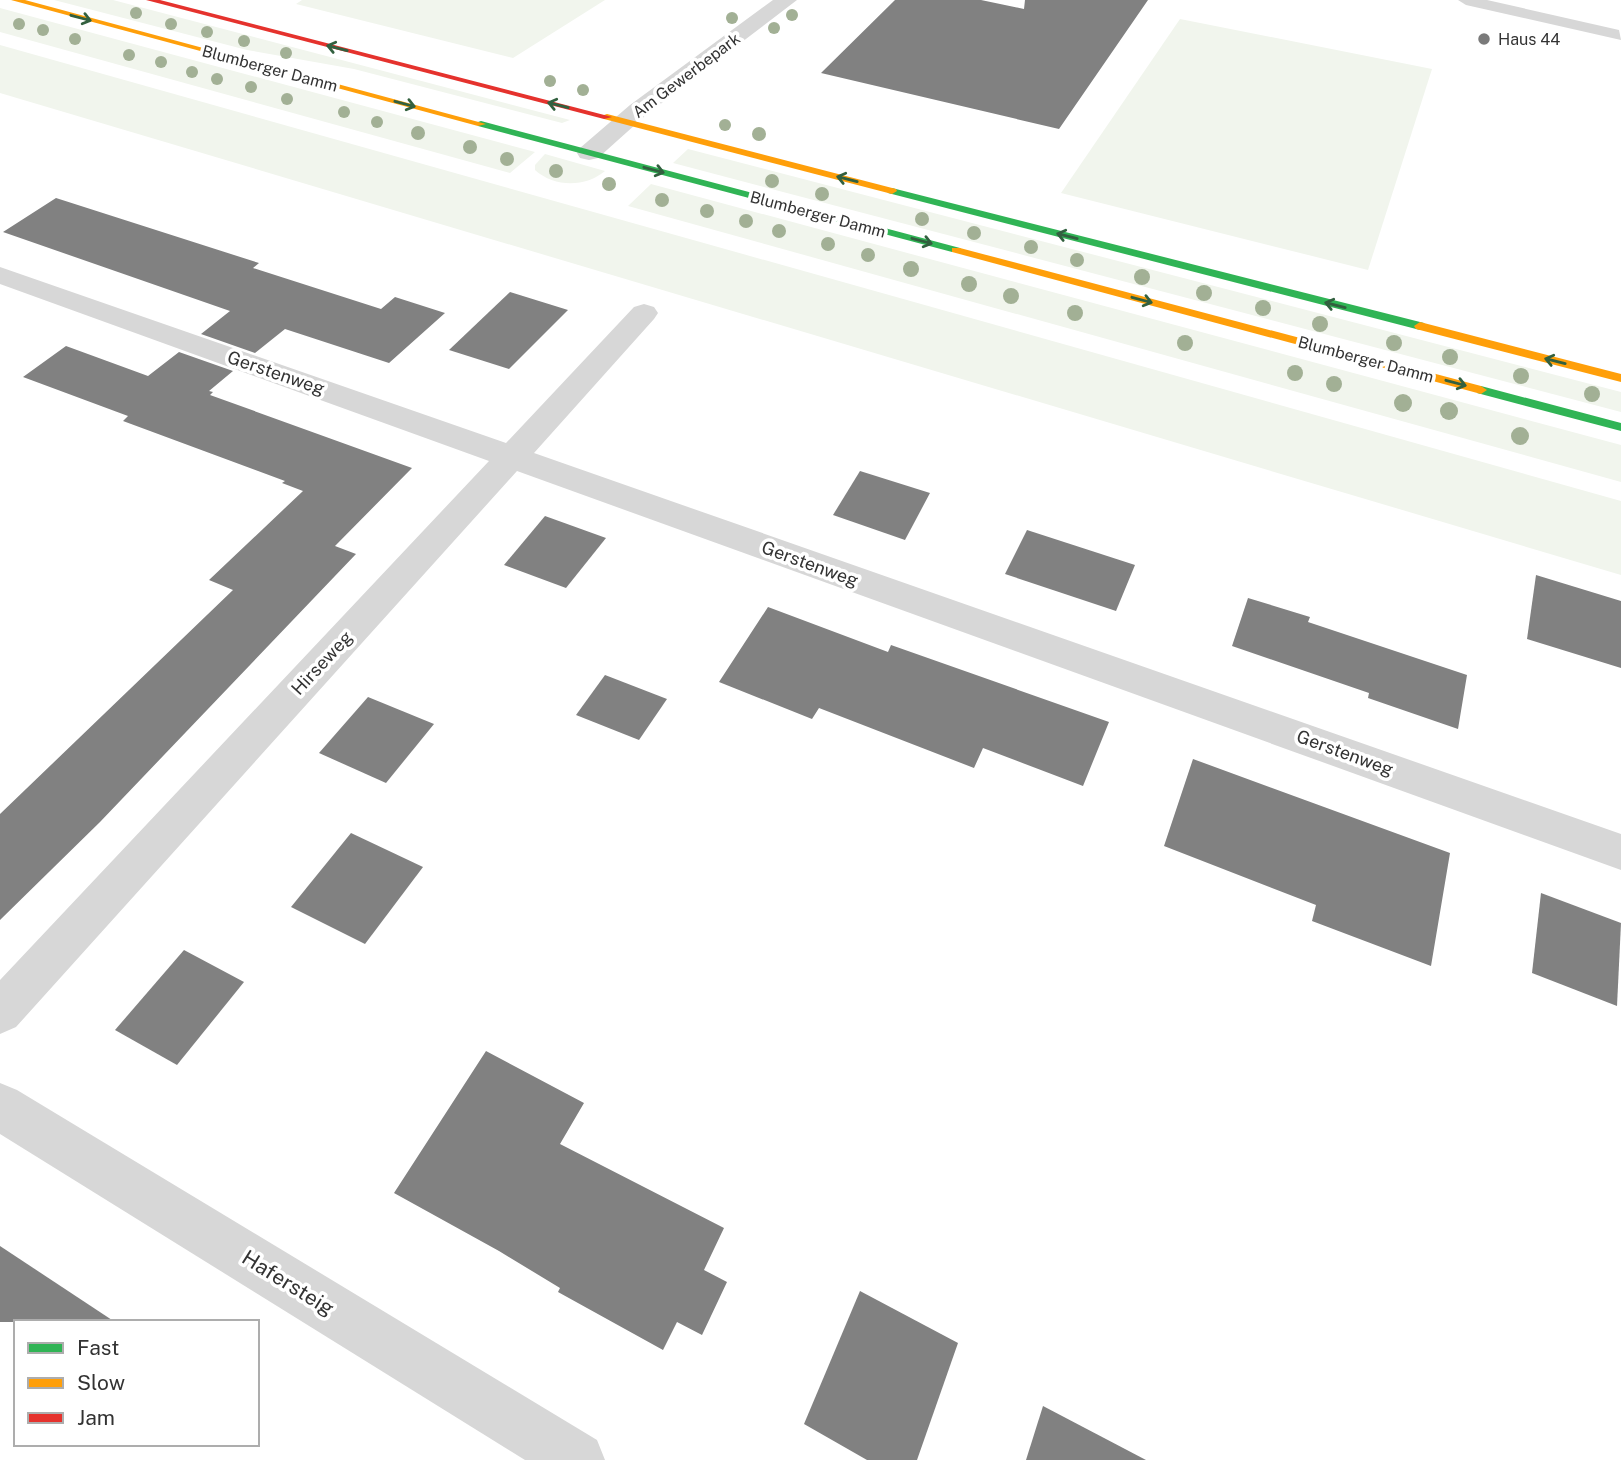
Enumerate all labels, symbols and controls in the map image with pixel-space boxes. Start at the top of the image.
one-way arrow [70,12,92,25]
street label: Am Gewerbepark [629,29,744,122]
place label: Haus 44 [1498,30,1560,49]
marker: Haus 44 [1476,31,1492,47]
street label: Blumberger Damm [200,41,340,96]
one-way arrow [326,41,349,54]
one-way arrow [393,98,416,111]
one-way arrow [547,98,569,111]
one-way arrow [643,164,665,177]
one-way arrow [836,172,858,185]
street label: Blumberger Damm [748,187,888,242]
one-way arrow [1056,229,1079,242]
one-way arrow [910,235,933,248]
one-way arrow [1130,294,1152,307]
one-way arrow [1324,298,1346,311]
street label: Blumberger Damm [1296,332,1436,387]
street label: Gerstenweg [225,346,328,399]
one-way arrow [1544,354,1567,367]
one-way arrow [1444,377,1467,390]
street label: Gerstenweg [759,536,861,591]
street label: Hirseweg [287,626,357,699]
street label: Gerstenweg [1294,725,1396,780]
street label: Hafersteig [238,1244,339,1321]
legend [14,1320,259,1446]
text: Fast [77,1335,119,1360]
text: Slow [77,1370,125,1395]
text: Jam [77,1405,115,1430]

